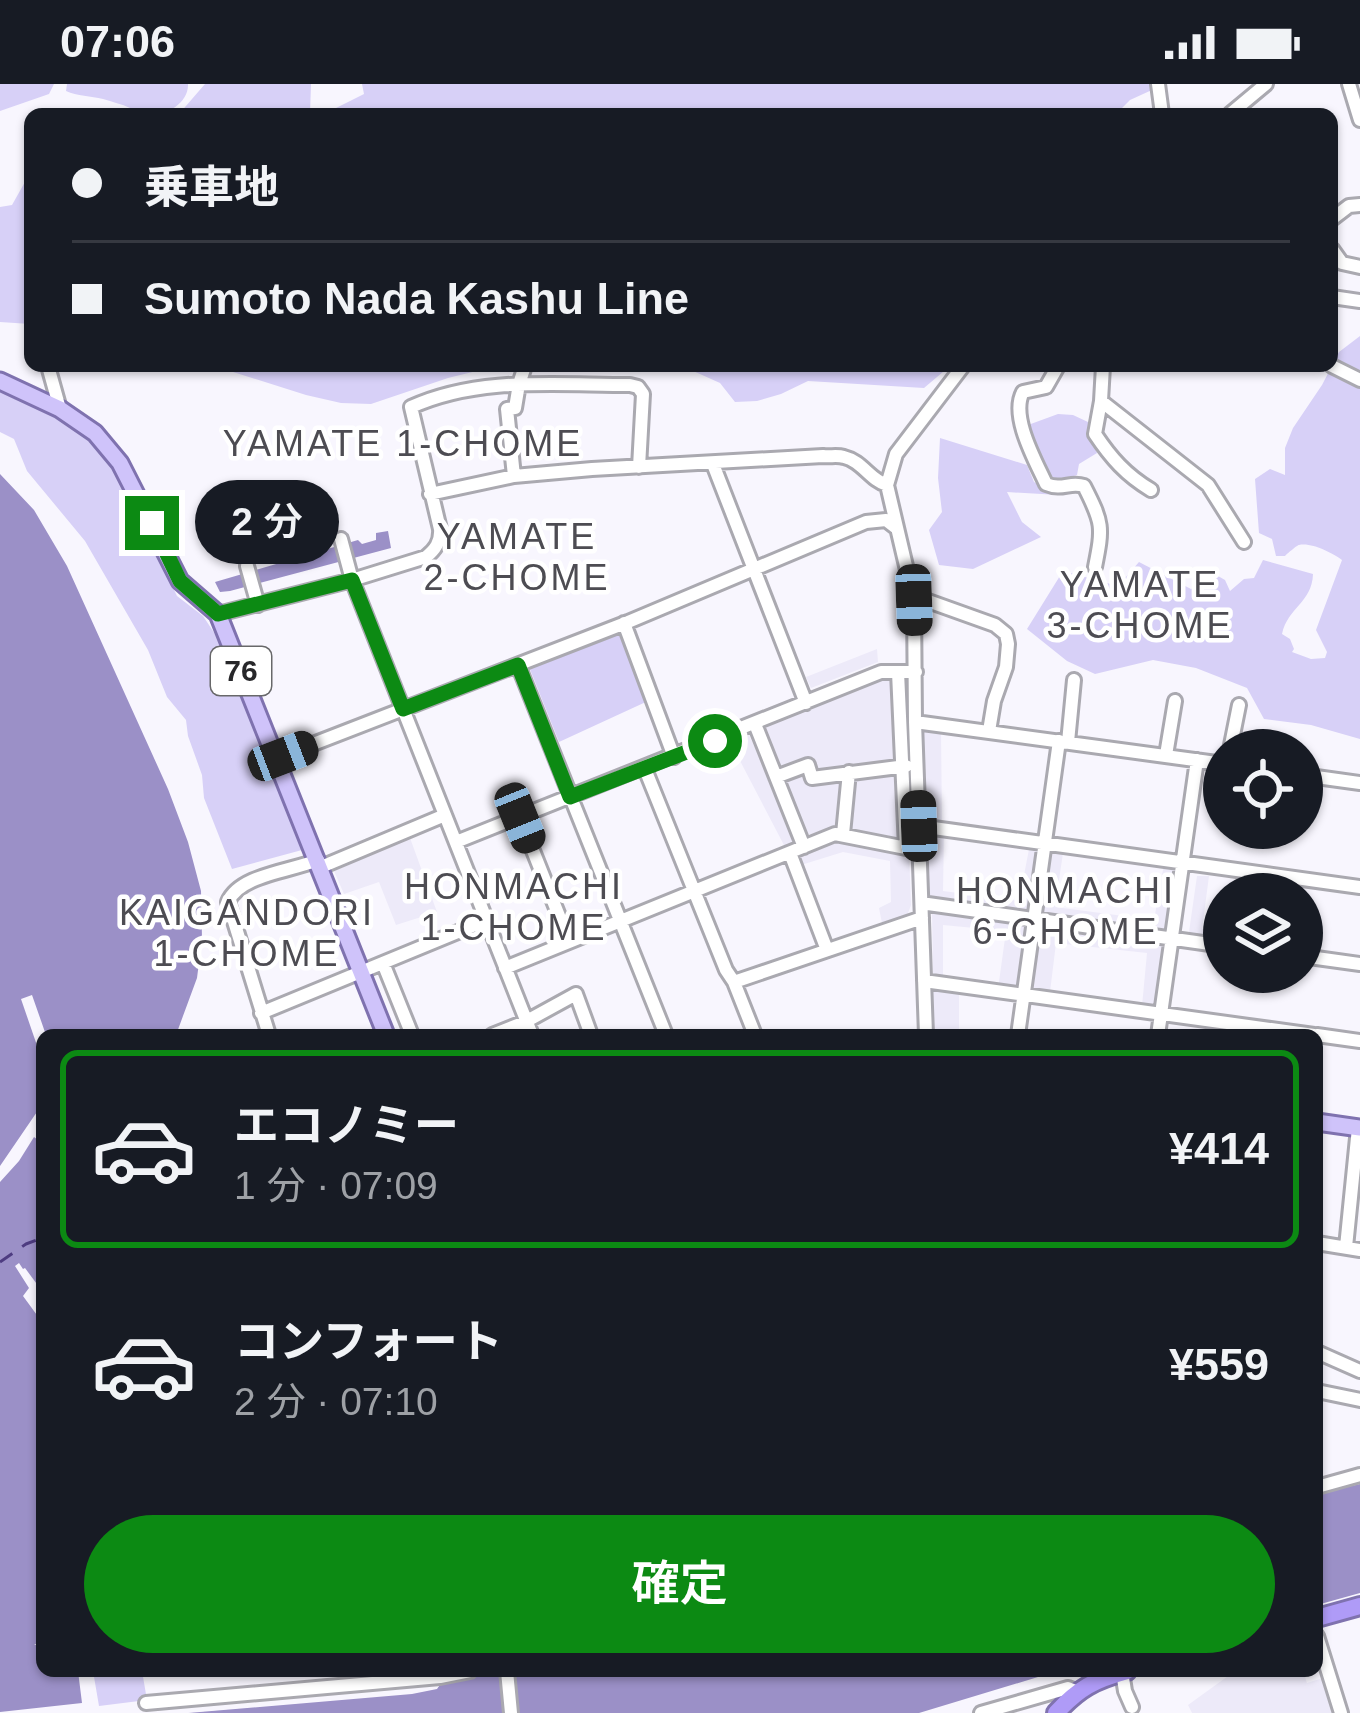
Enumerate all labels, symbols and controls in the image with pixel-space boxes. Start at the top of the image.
text: 07:06 [60,16,175,67]
text: 乗車地 [144,162,279,213]
text: Sumoto Nada Kashu Line [144,273,689,324]
district label: YAMATE 1-CHOME [223,423,583,464]
callout: 2 分 [194,481,338,565]
route end [125,496,179,550]
text: 2 分 [231,500,303,543]
district label: YAMATE 2-CHOME [423,516,611,598]
car [895,563,933,637]
district label: YAMATE 3-CHOME [1046,564,1234,646]
road number: 76 [211,647,271,695]
route start [688,714,742,768]
car [243,726,323,786]
map controls [1203,729,1323,993]
button: locate [1203,729,1323,849]
car [490,778,550,858]
car [900,789,938,863]
district label: HONMACHI 1-CHOME [404,866,624,948]
district label: HONMACHI 6-CHOME [956,870,1176,952]
button: layers [1203,873,1323,993]
district label: KAIGANDORI 1-CHOME [119,892,375,974]
icon: car [90,1095,198,1203]
text: エコノミー [234,1100,459,1151]
text: ¥414 [1169,1123,1269,1174]
text: 1 分 · 07:09 [234,1164,438,1207]
icon: car [90,1311,198,1419]
text: コンフォート [234,1316,503,1367]
text: ¥559 [1169,1339,1269,1390]
text: 2 分 · 07:10 [234,1380,438,1423]
button: 確定 [84,1515,1275,1653]

